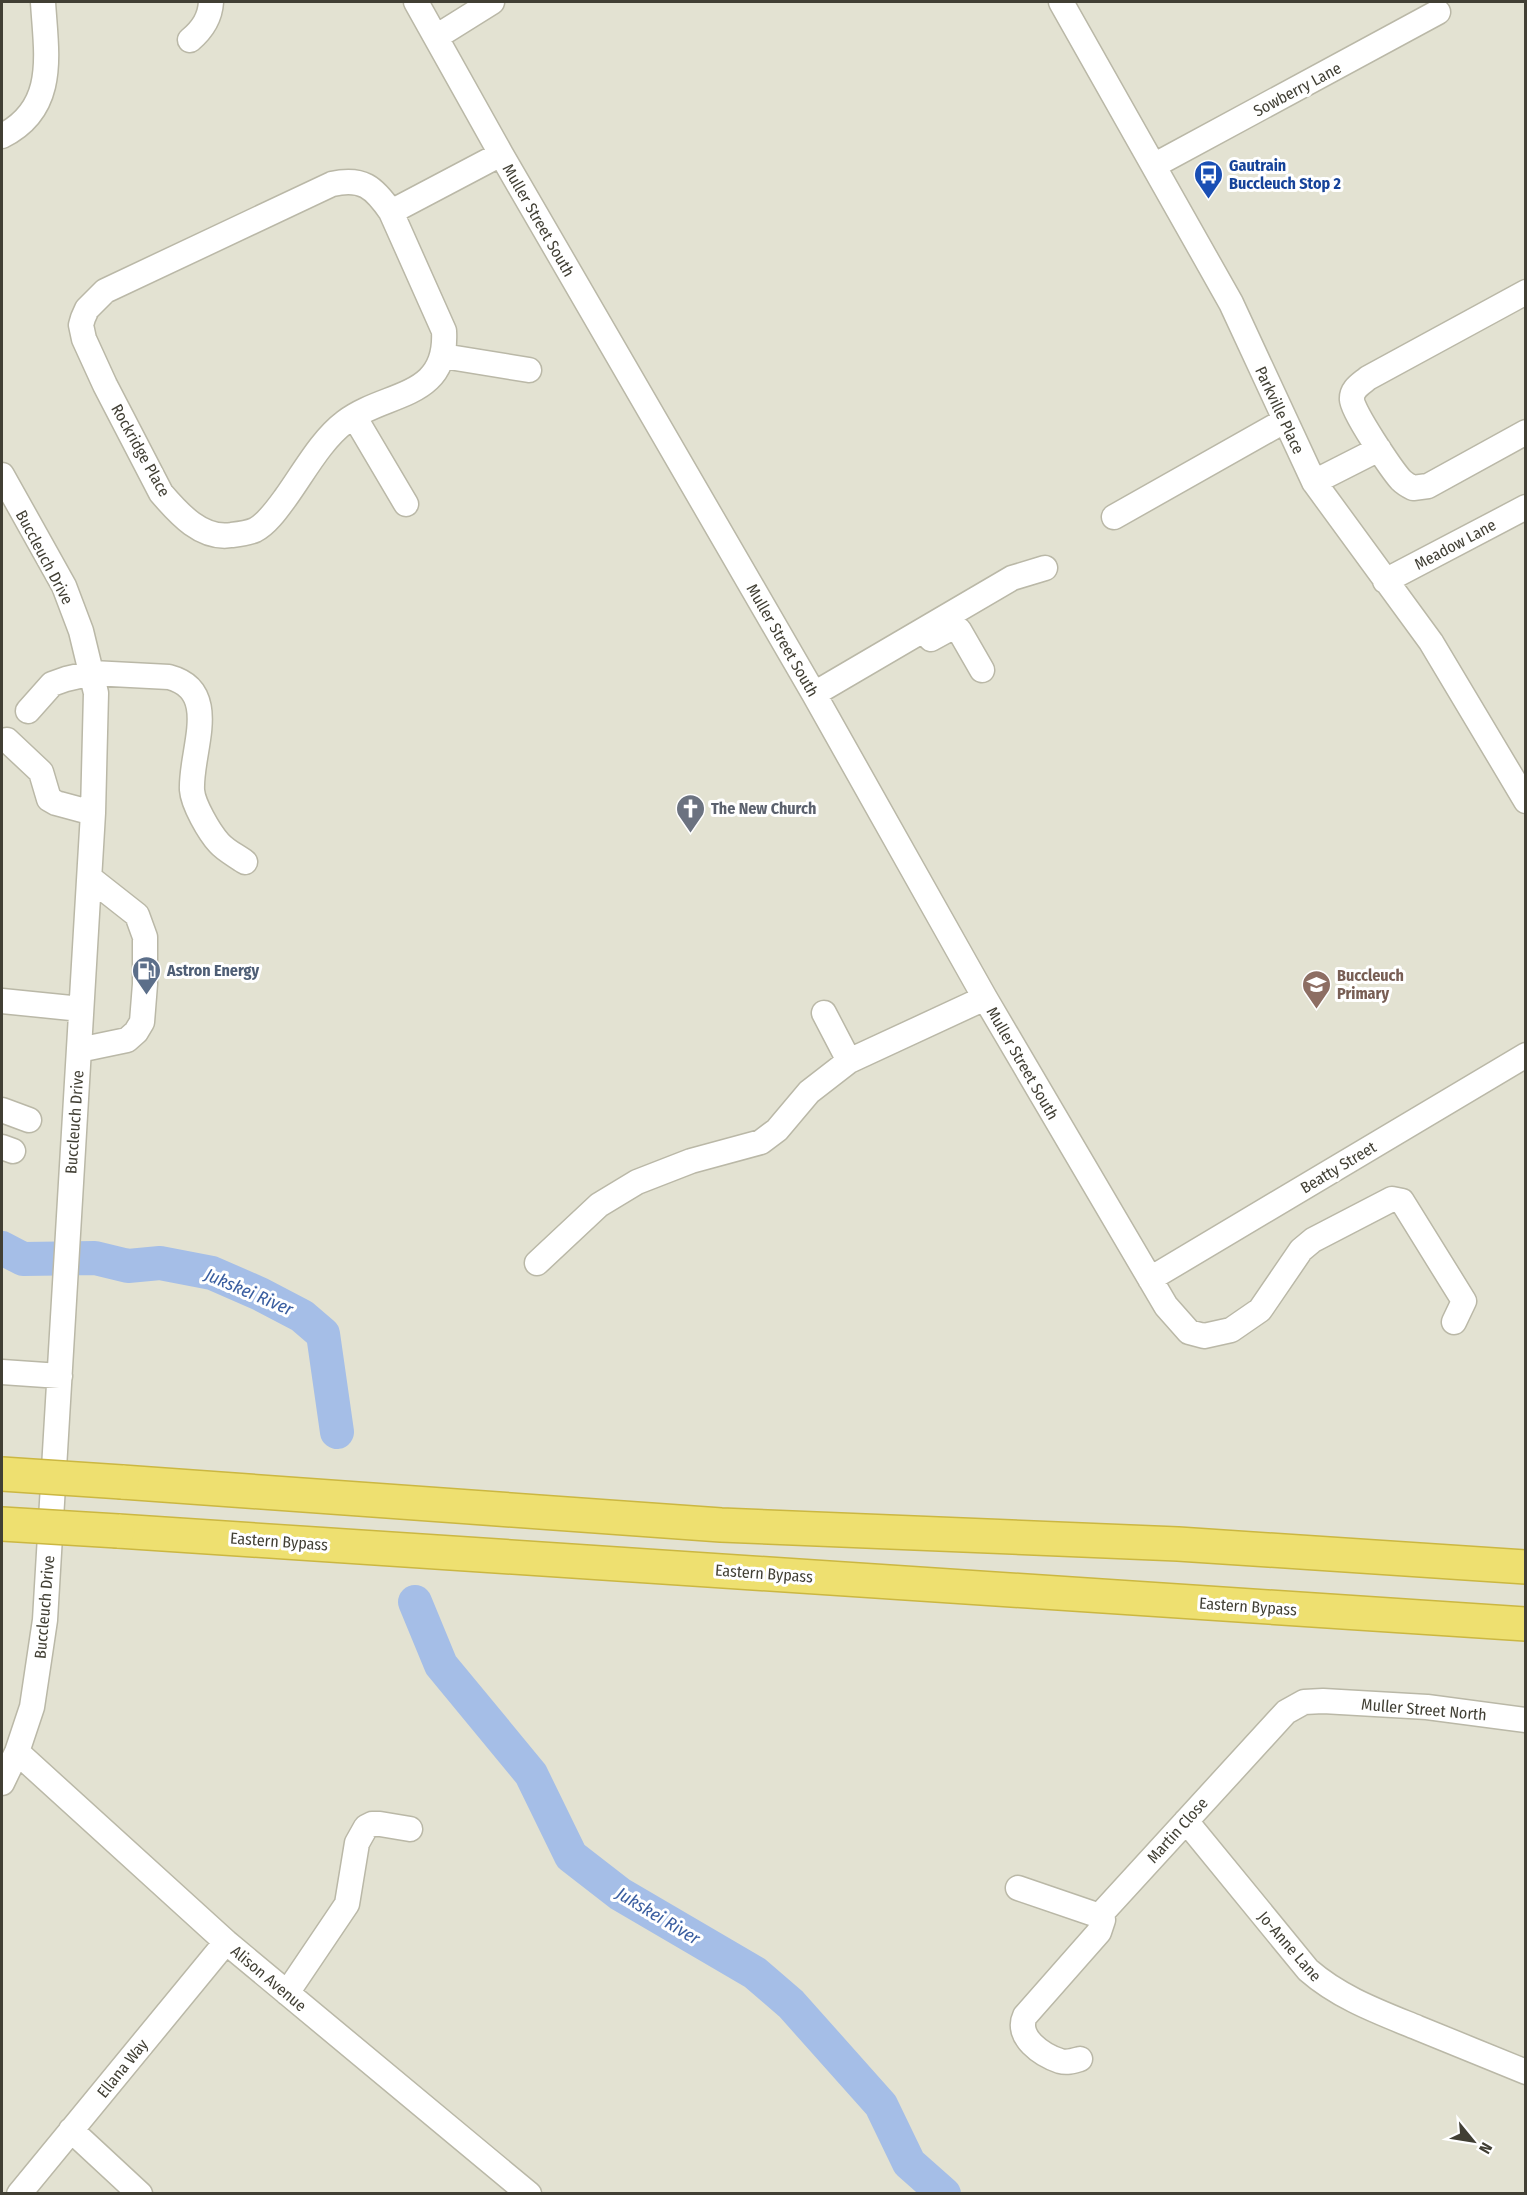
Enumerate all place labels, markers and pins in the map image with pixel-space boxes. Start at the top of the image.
place label: Gautrain Buccleuch Stop 2 [1229,156,1341,193]
bus stop icon: Gautrain Buccleuch Stop 2 [1192,158,1224,200]
church icon: The New Church [674,792,706,834]
place label: The New Church [711,799,816,818]
fuel station icon: Astron Energy [130,954,162,996]
place label: Astron Energy [166,961,260,980]
place label: Buccleuch Primary [1337,966,1404,1003]
school or university icon: Buccleuch Primary [1300,968,1332,1010]

